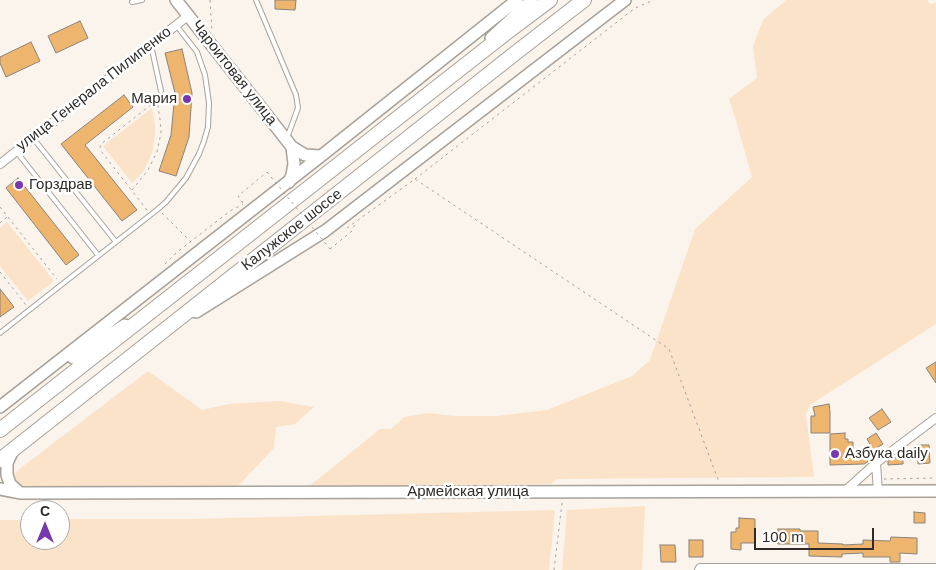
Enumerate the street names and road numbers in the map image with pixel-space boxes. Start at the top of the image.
street label: Чароитовая улица [187,17,281,129]
street label: улица Генерала Пилипенко [13,23,175,155]
street label: Калужское шоссе [238,185,346,275]
street label: Армейская улица [407,483,529,501]

